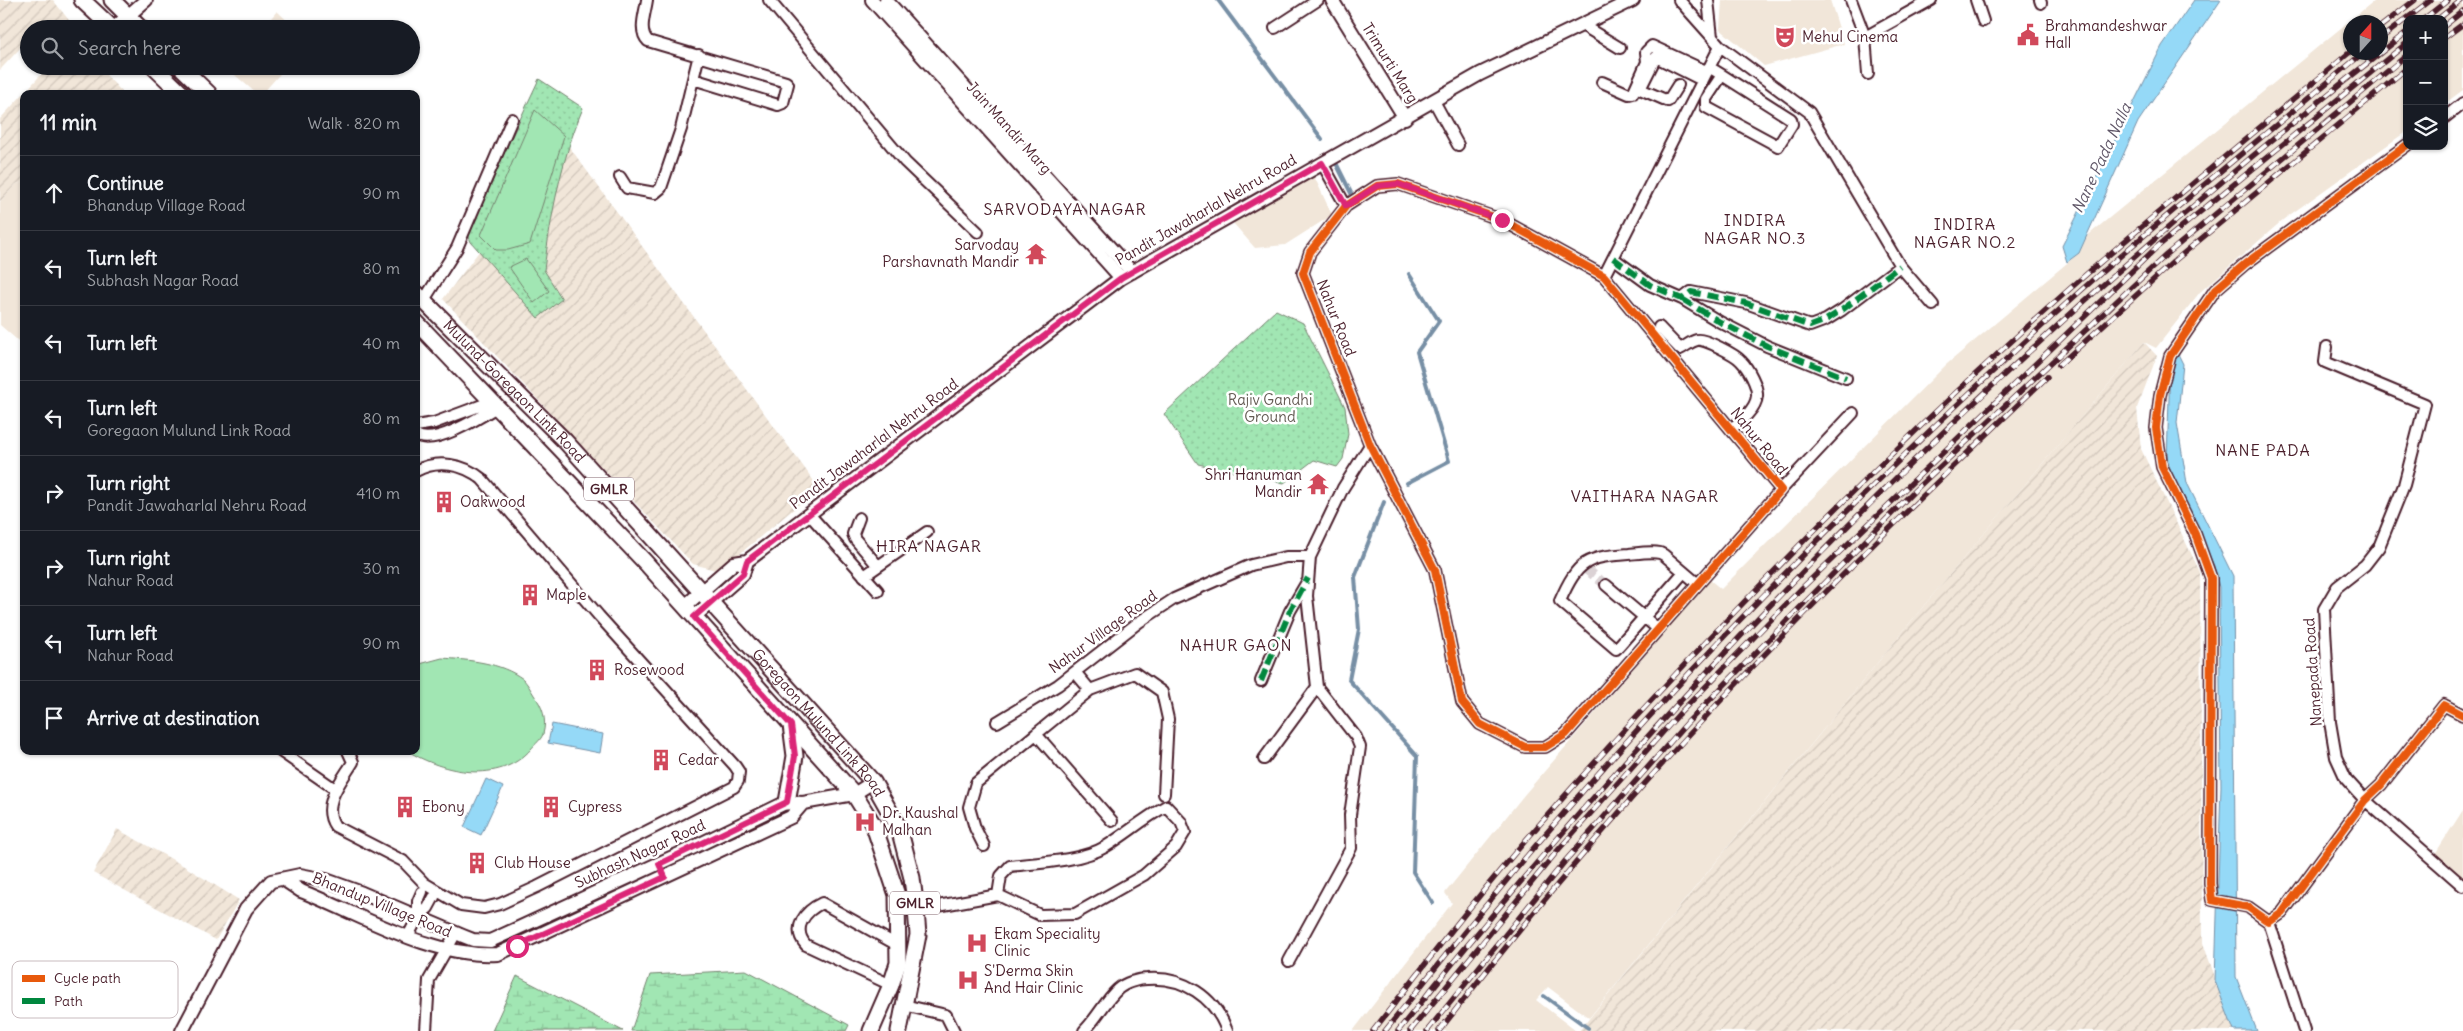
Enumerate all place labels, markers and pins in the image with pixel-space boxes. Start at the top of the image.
place label: Brahmandeshwar Hall [2045,16,2167,52]
public building icon: Brahmandeshwar Hall [2015,22,2041,48]
theatre icon: Mehul Cinema [1772,24,1798,50]
place label: Mehul Cinema [1802,27,1899,46]
place label: Sarvoday Parshavnath Mandir [882,235,1019,271]
temple icon: Sarvoday Parshavnath Mandir [1023,241,1049,267]
place label: Shri Hanuman Mandir [1205,465,1302,501]
temple icon: Shri Hanuman Mandir [1305,471,1331,497]
building icon: Oakwood [431,489,457,515]
place label: Oakwood [460,492,525,511]
building icon: Maple [517,582,543,608]
place label: Maple [546,585,587,604]
building icon: Rosewood [584,657,610,683]
place label: Rosewood [614,660,684,679]
building icon: Cedar [648,747,674,773]
place label: Cedar [678,750,719,769]
building icon: Ebony [392,794,418,820]
building icon: Cypress [538,794,564,820]
place label: Ebony [422,797,465,816]
place label: Cypress [568,797,622,816]
place label: Dr. Kaushal Malhan [882,803,958,839]
hospital icon: Dr. Kaushal Malhan [852,809,878,835]
building icon: Club House [464,850,490,876]
place label: Club House [494,853,571,872]
place label: Ekam Speciality Clinic [994,924,1101,960]
hospital icon: Ekam Speciality Clinic [964,930,990,956]
place label: S'Derma Skin And Hair Clinic [984,961,1084,997]
hospital icon: S'Derma Skin And Hair Clinic [955,967,981,993]

